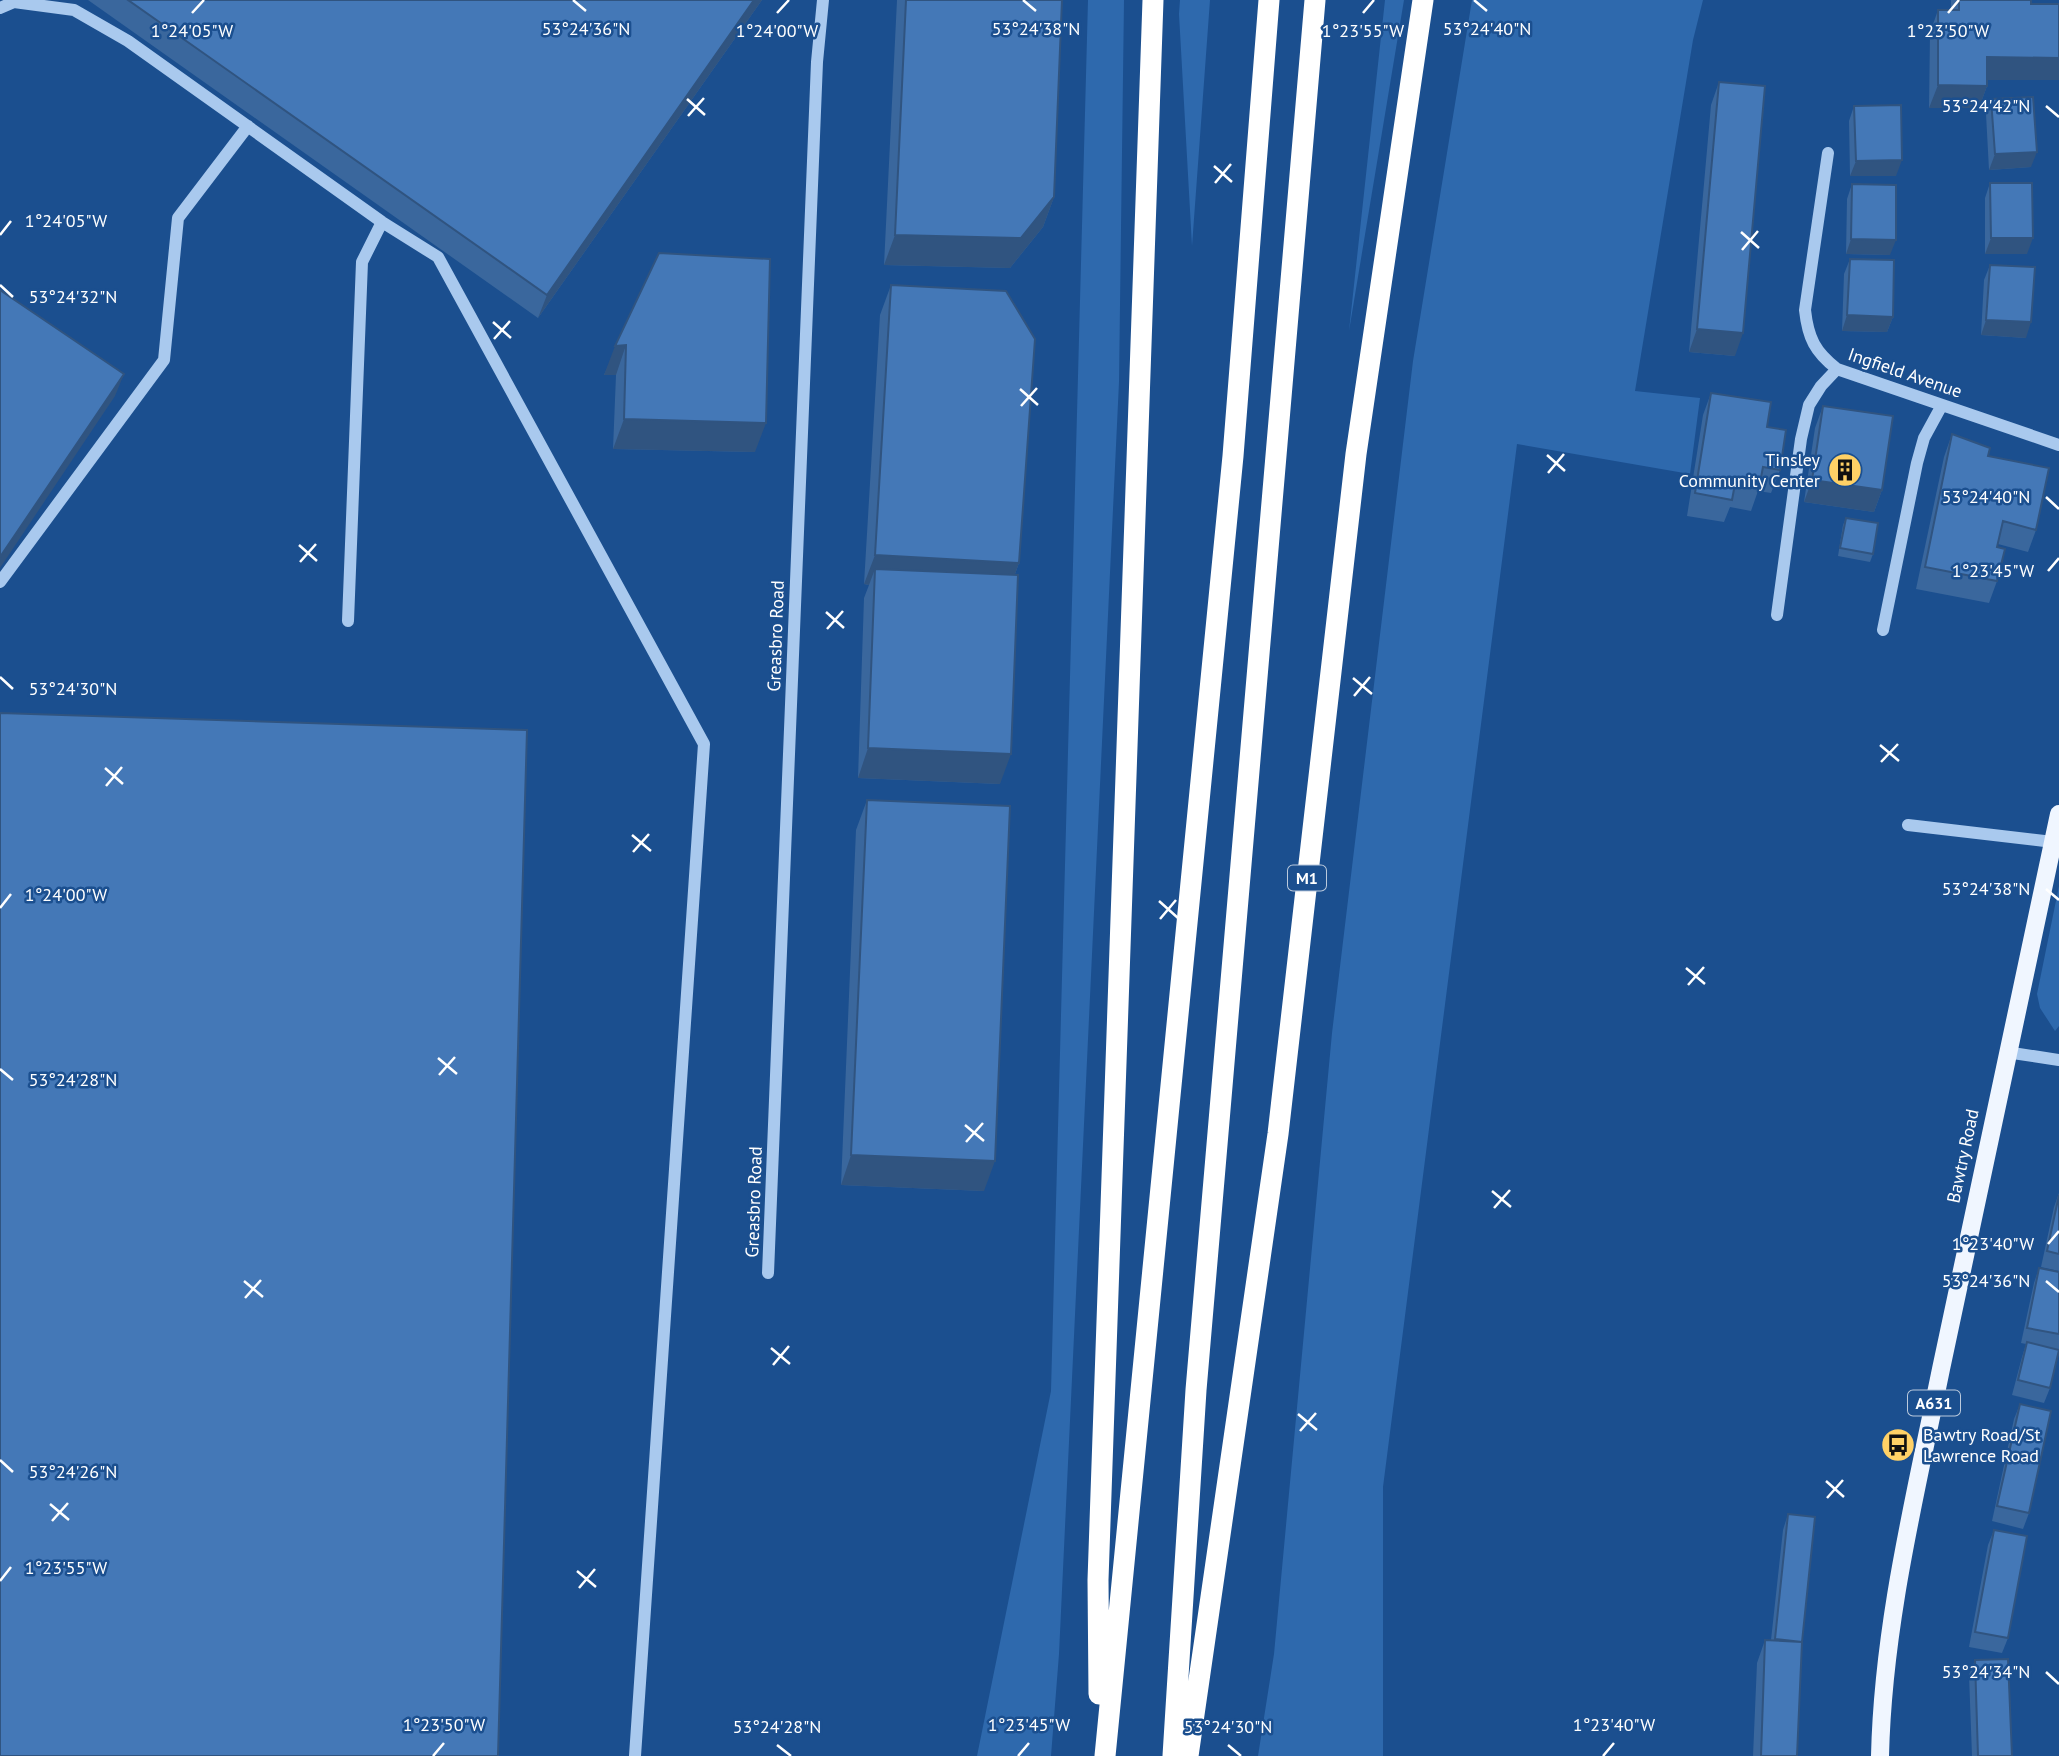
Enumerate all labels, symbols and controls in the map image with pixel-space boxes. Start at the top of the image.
text: 53°24'36"N [542,17,630,40]
text: 53°24'38"N [992,17,1080,40]
text: 53°24'40"N [1443,17,1531,40]
text: 1°24'05"W [151,19,233,42]
text: 1°24'00"W [736,19,818,42]
text: 1°23'55"W [1322,19,1404,42]
text: 1°23'50"W [1907,19,1989,42]
text: 53°24'42"N [1942,94,2030,117]
text: 1°24'05"W [25,209,107,232]
text: 53°24'32"N [29,285,117,308]
street label: Ingfield Avenue [1845,342,1965,403]
place label: Tinsley Community Center [1679,448,1821,492]
building icon: Tinsley Community Center [1826,451,1864,489]
text: 53°24'40"N [1942,485,2030,508]
text: 1°23'45"W [1952,559,2034,582]
street label: Greasbro Road [762,580,789,692]
text: 53°24'30"N [29,677,117,700]
road number: M1 [1288,866,1326,890]
text: 53°24'38"N [1942,877,2030,900]
text: 1°24'00"W [25,883,107,906]
text: 53°24'28"N [29,1068,117,1091]
street label: Bawtry Road [1941,1107,1984,1205]
street label: Greasbro Road [740,1146,767,1258]
text: 1°23'40"W [1952,1232,2034,1255]
text: 53°24'36"N [1942,1269,2030,1292]
road number: A631 [1908,1390,1960,1415]
place label: Bawtry Road/St Lawrence Road [1923,1423,2041,1467]
bus stop icon: Bawtry Road/St Lawrence Road [1879,1426,1917,1464]
text: 53°24'26"N [29,1460,117,1483]
text: 1°23'55"W [25,1556,107,1579]
text: 53°24'34"N [1942,1660,2030,1683]
text: 1°23'50"W [403,1713,485,1736]
text: 1°23'45"W [988,1713,1070,1736]
text: 1°23'40"W [1573,1713,1655,1736]
text: 53°24'28"N [733,1715,821,1738]
text: 53°24'30"N [1184,1715,1272,1738]

